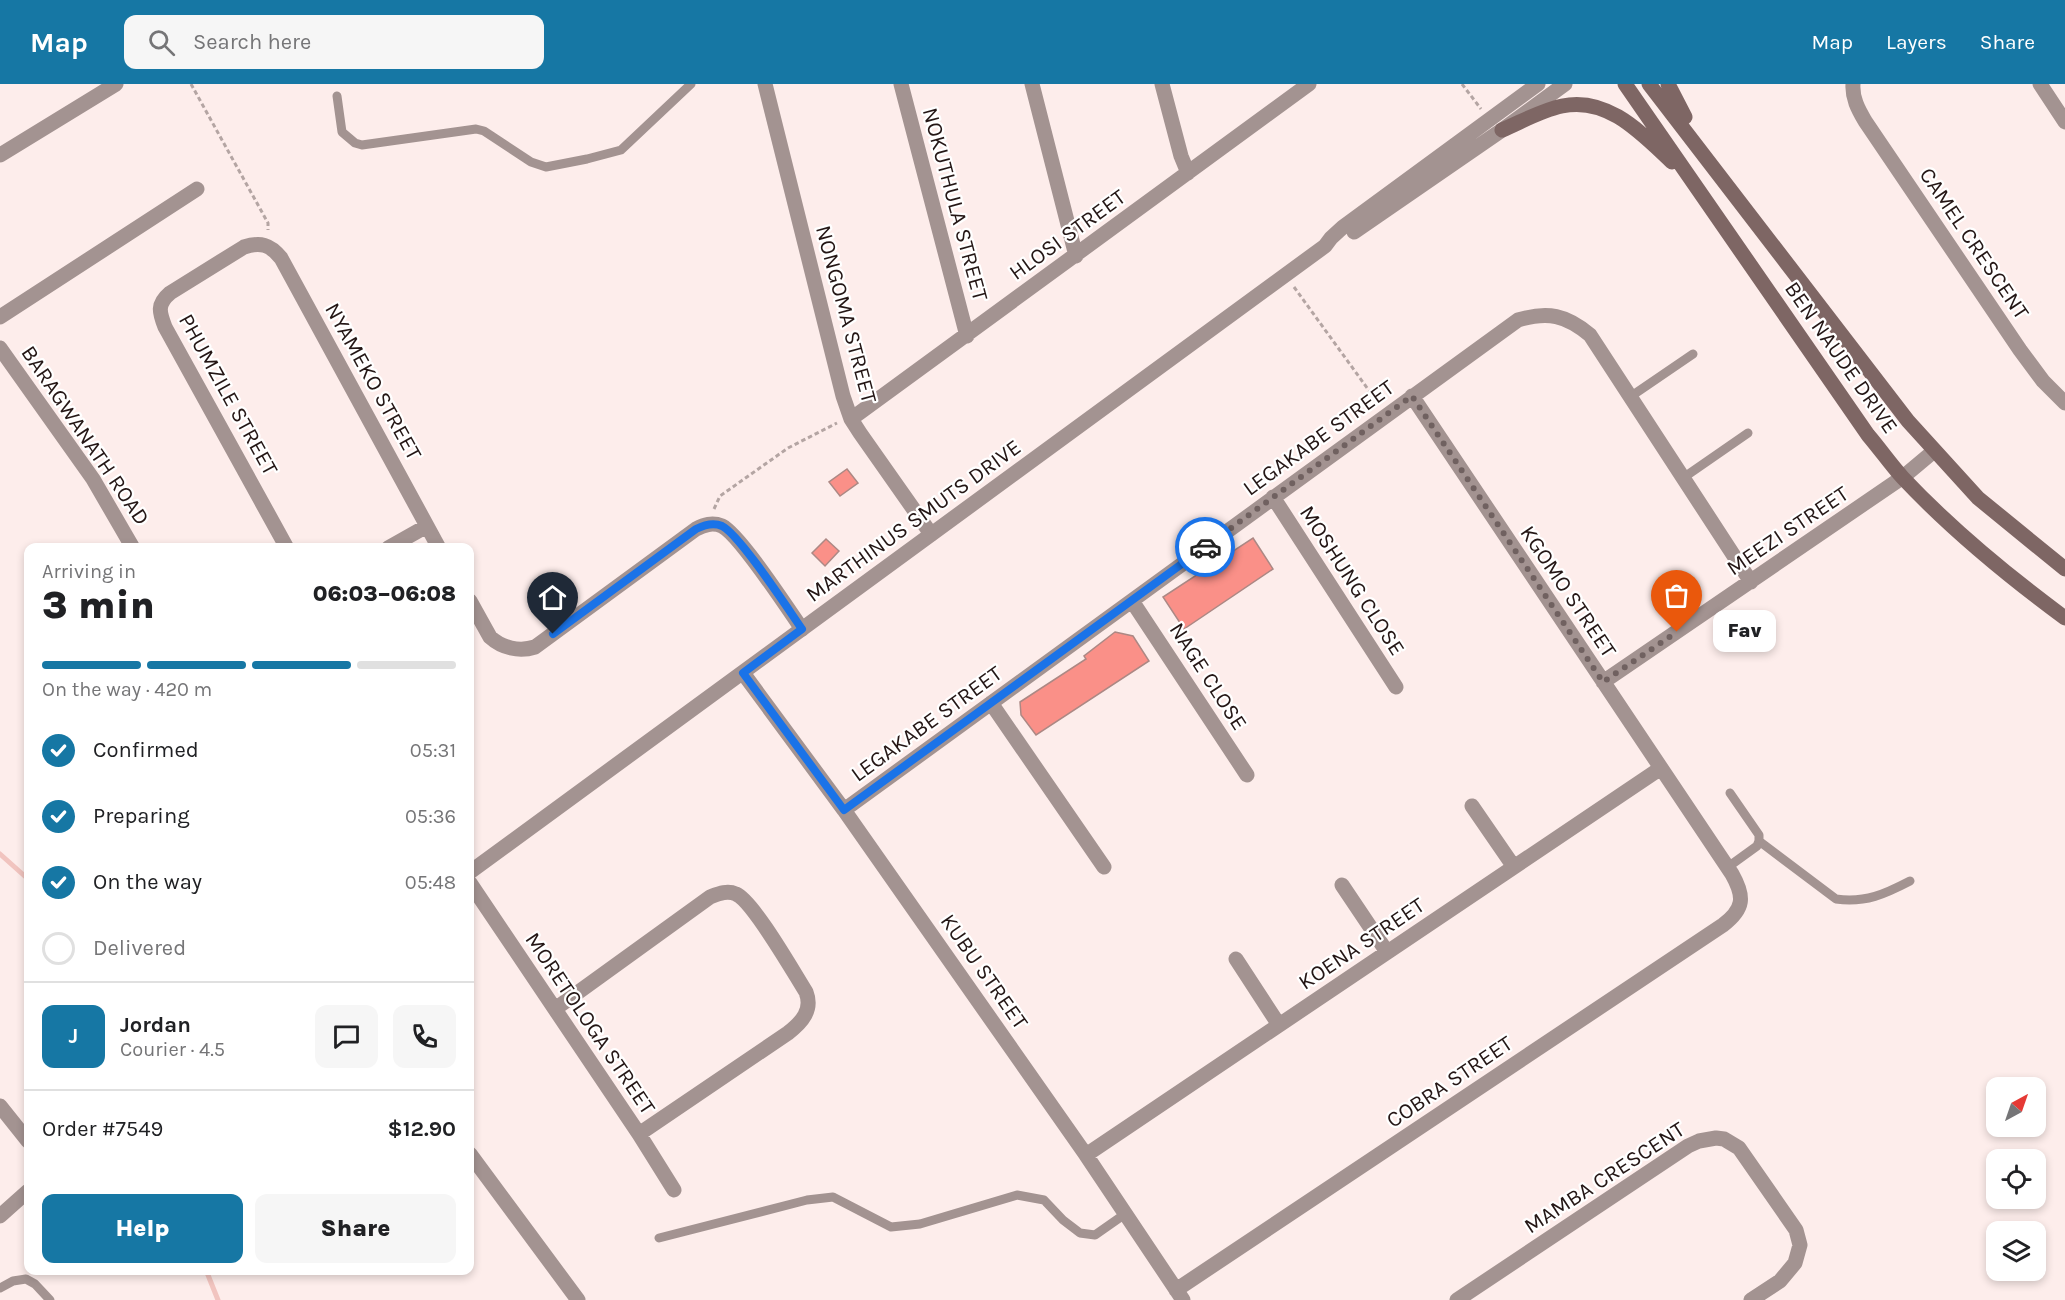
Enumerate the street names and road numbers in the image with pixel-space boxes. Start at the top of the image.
street label: NOKUTHULA STREET [917,105,993,304]
street label: CAMEL CRESCENT [1914,163,2034,324]
street label: HLOSI STREET [1004,184,1131,286]
street label: NONGOMA STREET [810,223,882,406]
street label: BEN NAUDE DRIVE [1779,277,1903,438]
street label: NYAMEKO STREET [319,298,427,465]
street label: PHUMZILE STREET [173,309,283,480]
street label: BARAGWANATH ROAD [15,341,155,530]
street label: LEGAKABE STREET [1238,374,1399,501]
street label: MARTHINUS SMUTS DRIVE [801,434,1026,608]
street label: MEEZI STREET [1722,481,1853,581]
street label: MOSHUNG CLOSE [1294,501,1410,660]
street label: KGOMO STREET [1515,521,1622,662]
street label: NAGE CLOSE [1164,618,1253,735]
street label: LEGAKABE STREET [846,660,1007,787]
street label: KOENA STREET [1294,892,1430,996]
street label: KUBU STREET [935,909,1033,1034]
street label: MORETOLOGA STREET [520,928,661,1120]
street label: COBRA STREET [1382,1030,1517,1133]
street label: MAMBA CRESCENT [1519,1116,1690,1239]

